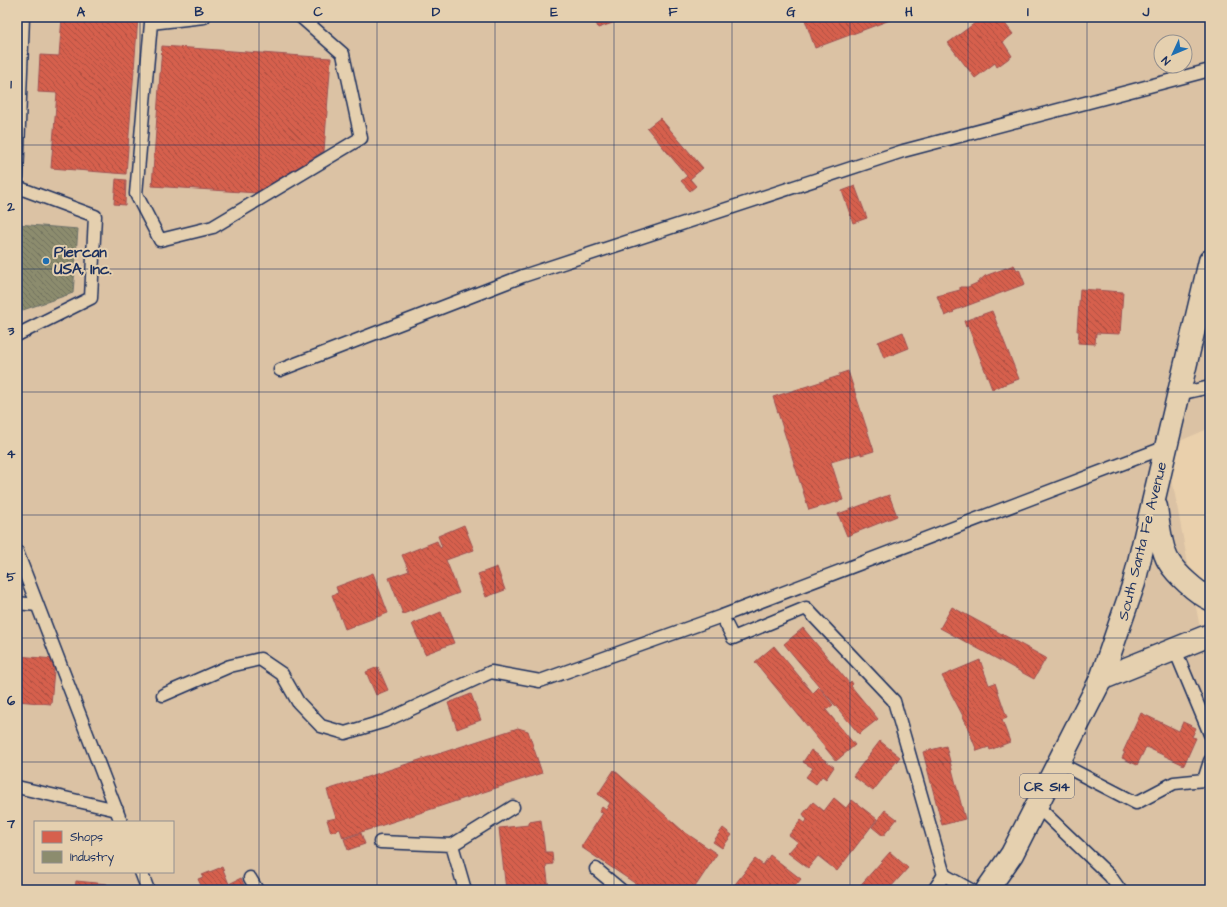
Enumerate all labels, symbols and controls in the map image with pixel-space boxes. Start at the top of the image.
text: A [77,3,86,21]
text: B [194,3,204,21]
text: C [313,3,323,21]
text: D [432,3,441,21]
text: E [550,3,558,21]
text: F [668,3,678,21]
text: G [786,3,796,21]
text: H [905,3,913,21]
text: I [1027,3,1029,21]
text: J [1142,3,1150,21]
north arrow [1153,34,1193,74]
text: N [1158,53,1174,68]
text: 1 [10,75,12,93]
text: 2 [6,198,15,216]
place label: Piercan USA, Inc. [54,242,112,280]
marker: Piercan USA, Inc. [41,256,51,266]
text: 3 [7,322,15,340]
text: 4 [7,445,16,463]
street label: South Santa Fe Avenue [1113,460,1172,623]
text: 5 [6,568,16,586]
text: 6 [7,692,16,710]
road number: CR S14 [1020,774,1074,798]
text: 7 [6,815,16,833]
legend [34,821,174,873]
text: Shops [70,829,103,846]
text: Industry [70,849,115,867]

